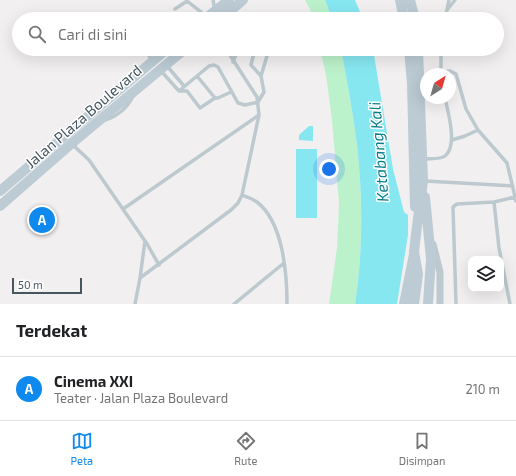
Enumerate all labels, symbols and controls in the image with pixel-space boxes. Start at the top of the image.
search box [12,12,504,56]
icon: search [26,23,48,45]
text: Cari di sini [58,25,127,43]
street label: Jalan Plaza Boulevard [21,61,145,171]
north arrow [420,68,456,104]
water label: Ketabang Kali [364,101,392,203]
your location [319,159,339,179]
pin: A [29,205,55,235]
map controls [468,256,504,292]
button: layers [468,256,504,292]
scale bar [12,276,82,295]
text: 50 m [18,278,43,291]
text: Terdekat [16,320,87,340]
text: Cinema XXI [54,372,133,390]
text: A [25,381,33,397]
text: 210 m [465,381,500,397]
text: Teater · Jalan Plaza Boulevard [54,390,228,406]
tab: Peta [71,430,93,467]
tab: Rute [234,430,257,467]
tab: Disimpan [399,430,445,467]

